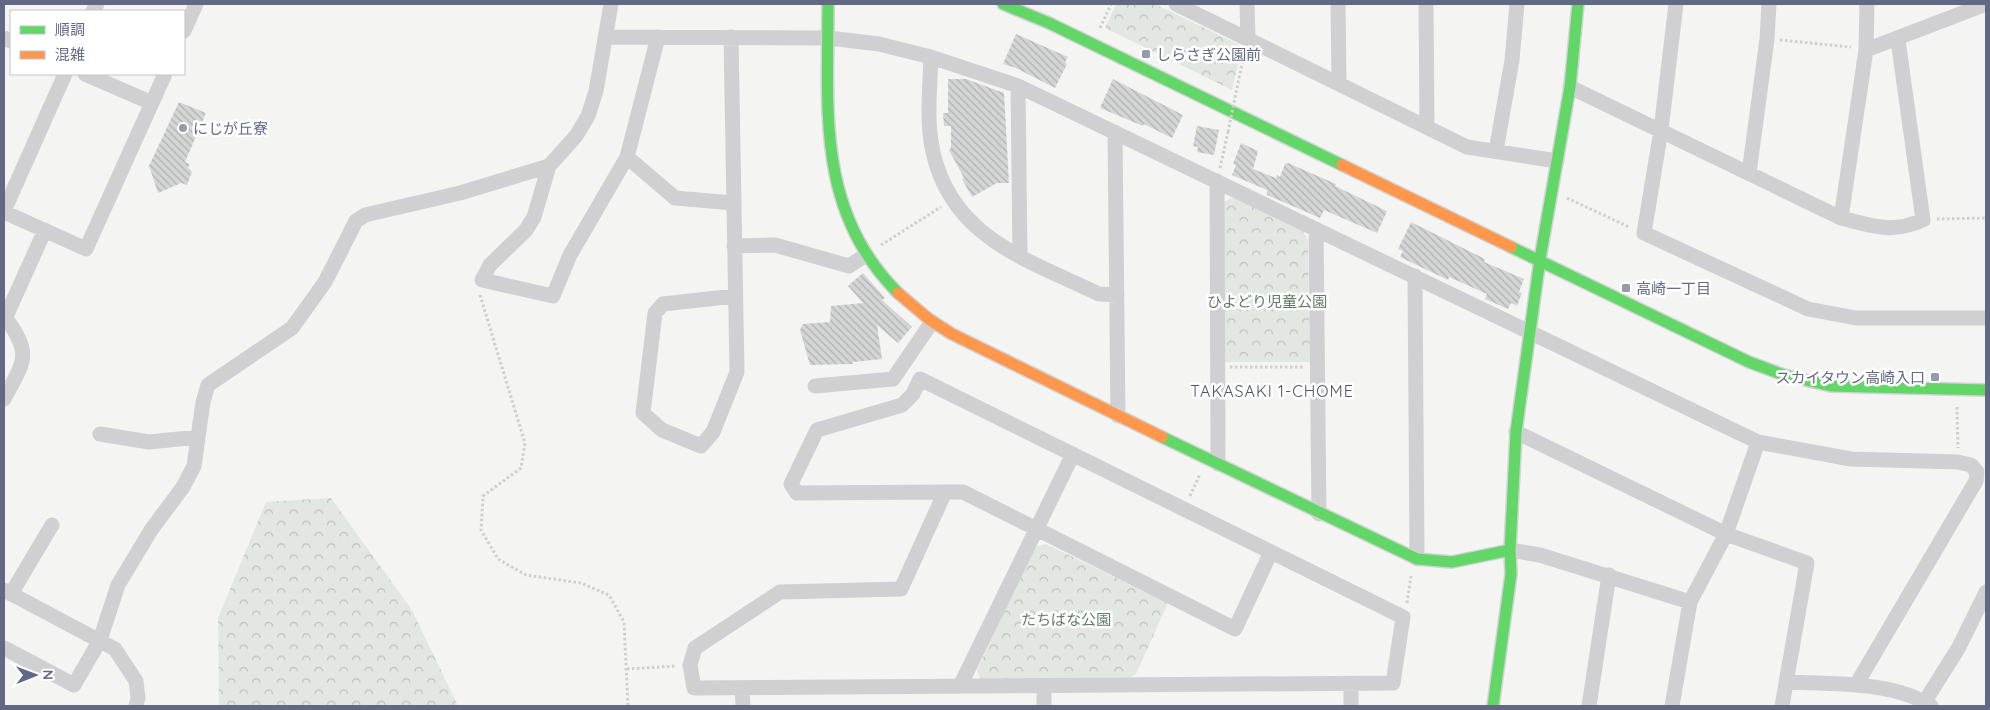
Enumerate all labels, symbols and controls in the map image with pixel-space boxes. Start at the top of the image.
legend [10,10,185,75]
text: 順調 [55,20,85,39]
text: 混雑 [55,45,85,64]
place label: しらさぎ公園前 [1156,45,1261,64]
marker: しらさぎ公園前 [1140,48,1152,60]
place label: にじが丘寮 [193,119,268,138]
marker: にじが丘寮 [177,122,189,134]
place label: 高崎一丁目 [1636,279,1711,298]
marker: 高崎一丁目 [1620,282,1632,294]
park label: ひよどり児童公園 [1207,292,1327,311]
place label: スカイタウン高崎入口 [1776,368,1925,387]
marker: スカイタウン高崎入口 [1929,371,1941,383]
district label: TAKASAKI 1-CHOME [1190,381,1354,401]
park label: たちばな公園 [1021,610,1111,629]
north arrow [10,650,60,700]
text: N [39,669,57,680]

